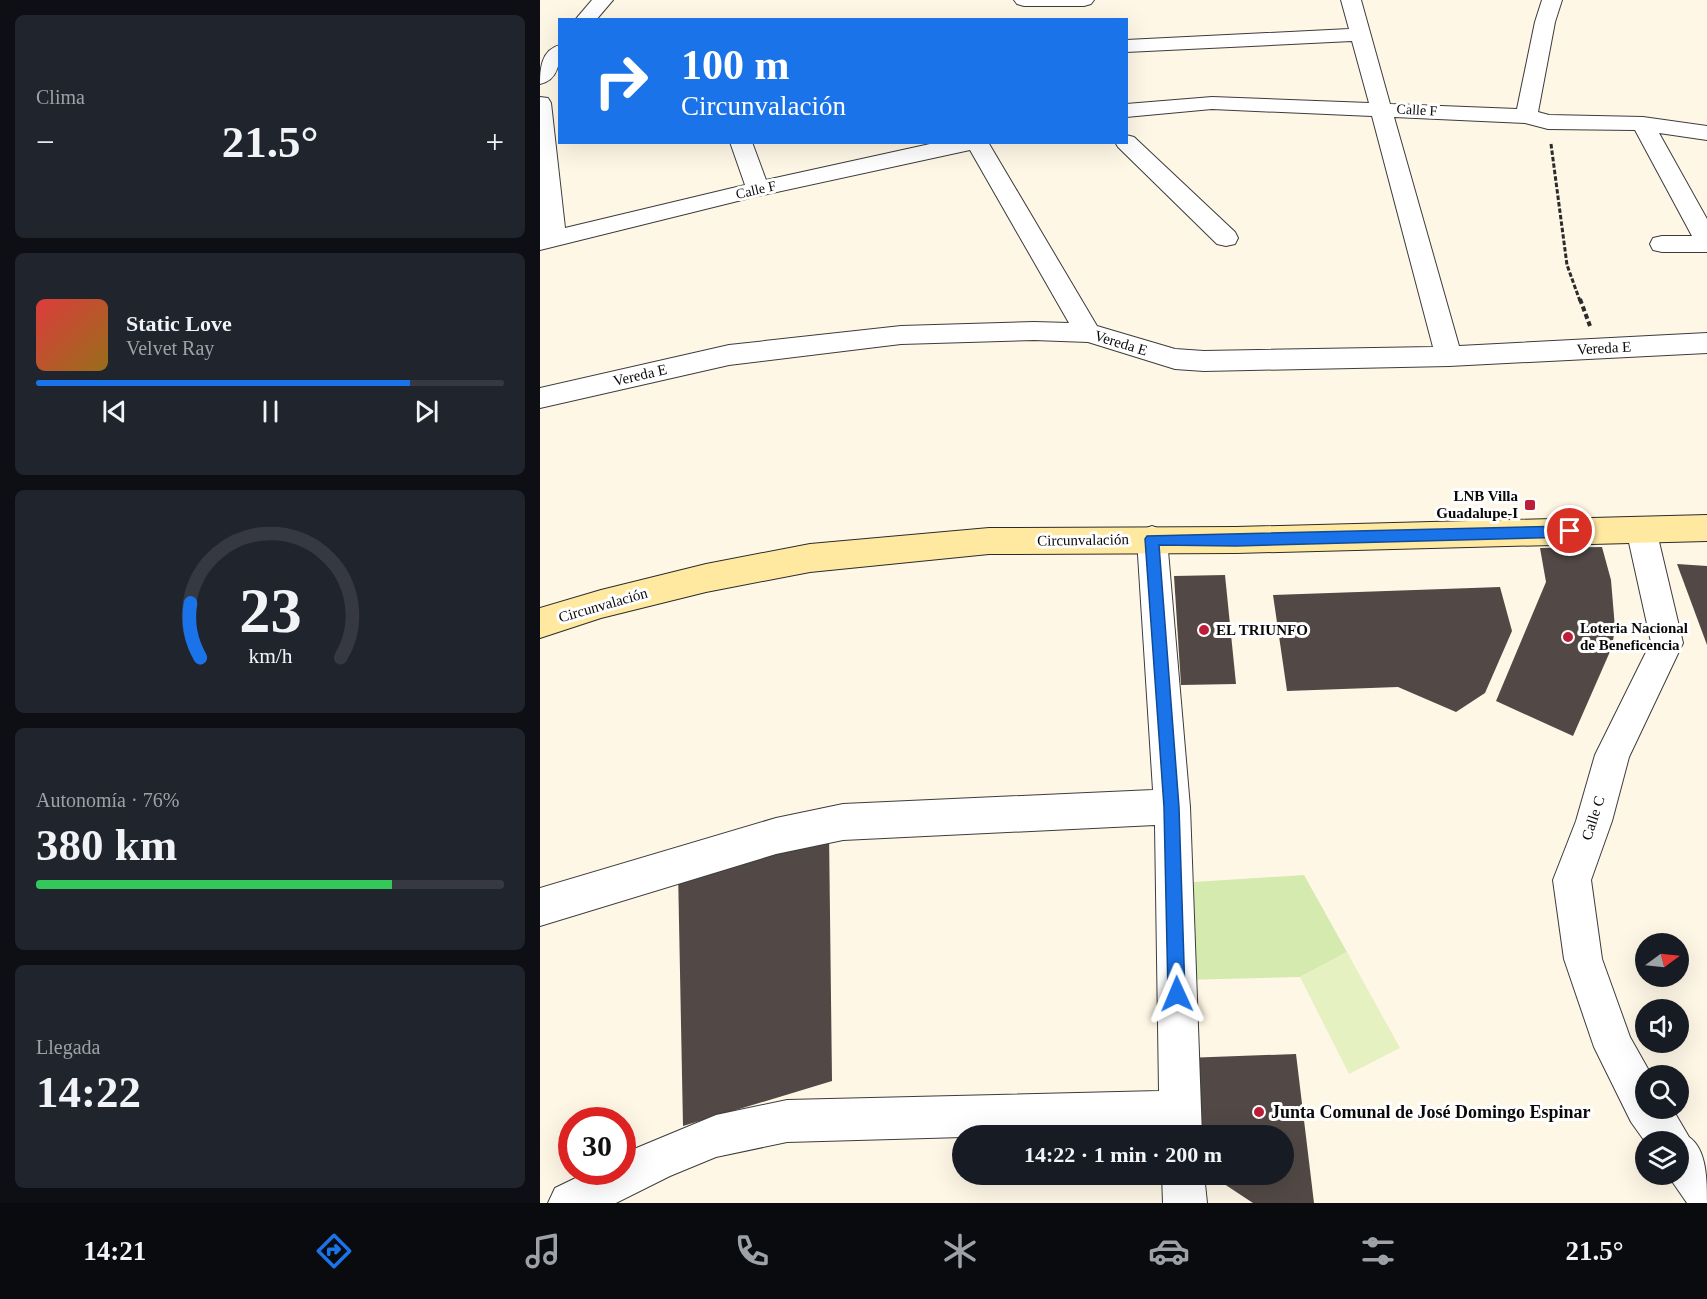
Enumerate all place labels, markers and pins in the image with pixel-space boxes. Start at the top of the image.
place label: LNB Villa Guadalupe-I [1436,488,1518,521]
marker: LNB Villa Guadalupe-I [1523,498,1537,512]
pin [1544,505,1595,556]
place label: Loteria Nacional de Beneficencia [1580,620,1688,653]
place label: EL TRIUNFO [1216,622,1308,638]
marker: EL TRIUNFO [1197,623,1211,637]
marker: Loteria Nacional de Beneficencia [1561,630,1575,644]
place label: Junta Comunal de José Domingo Espinar [1271,1102,1591,1122]
marker: Junta Comunal de José Domingo Espinar [1252,1105,1266,1119]

